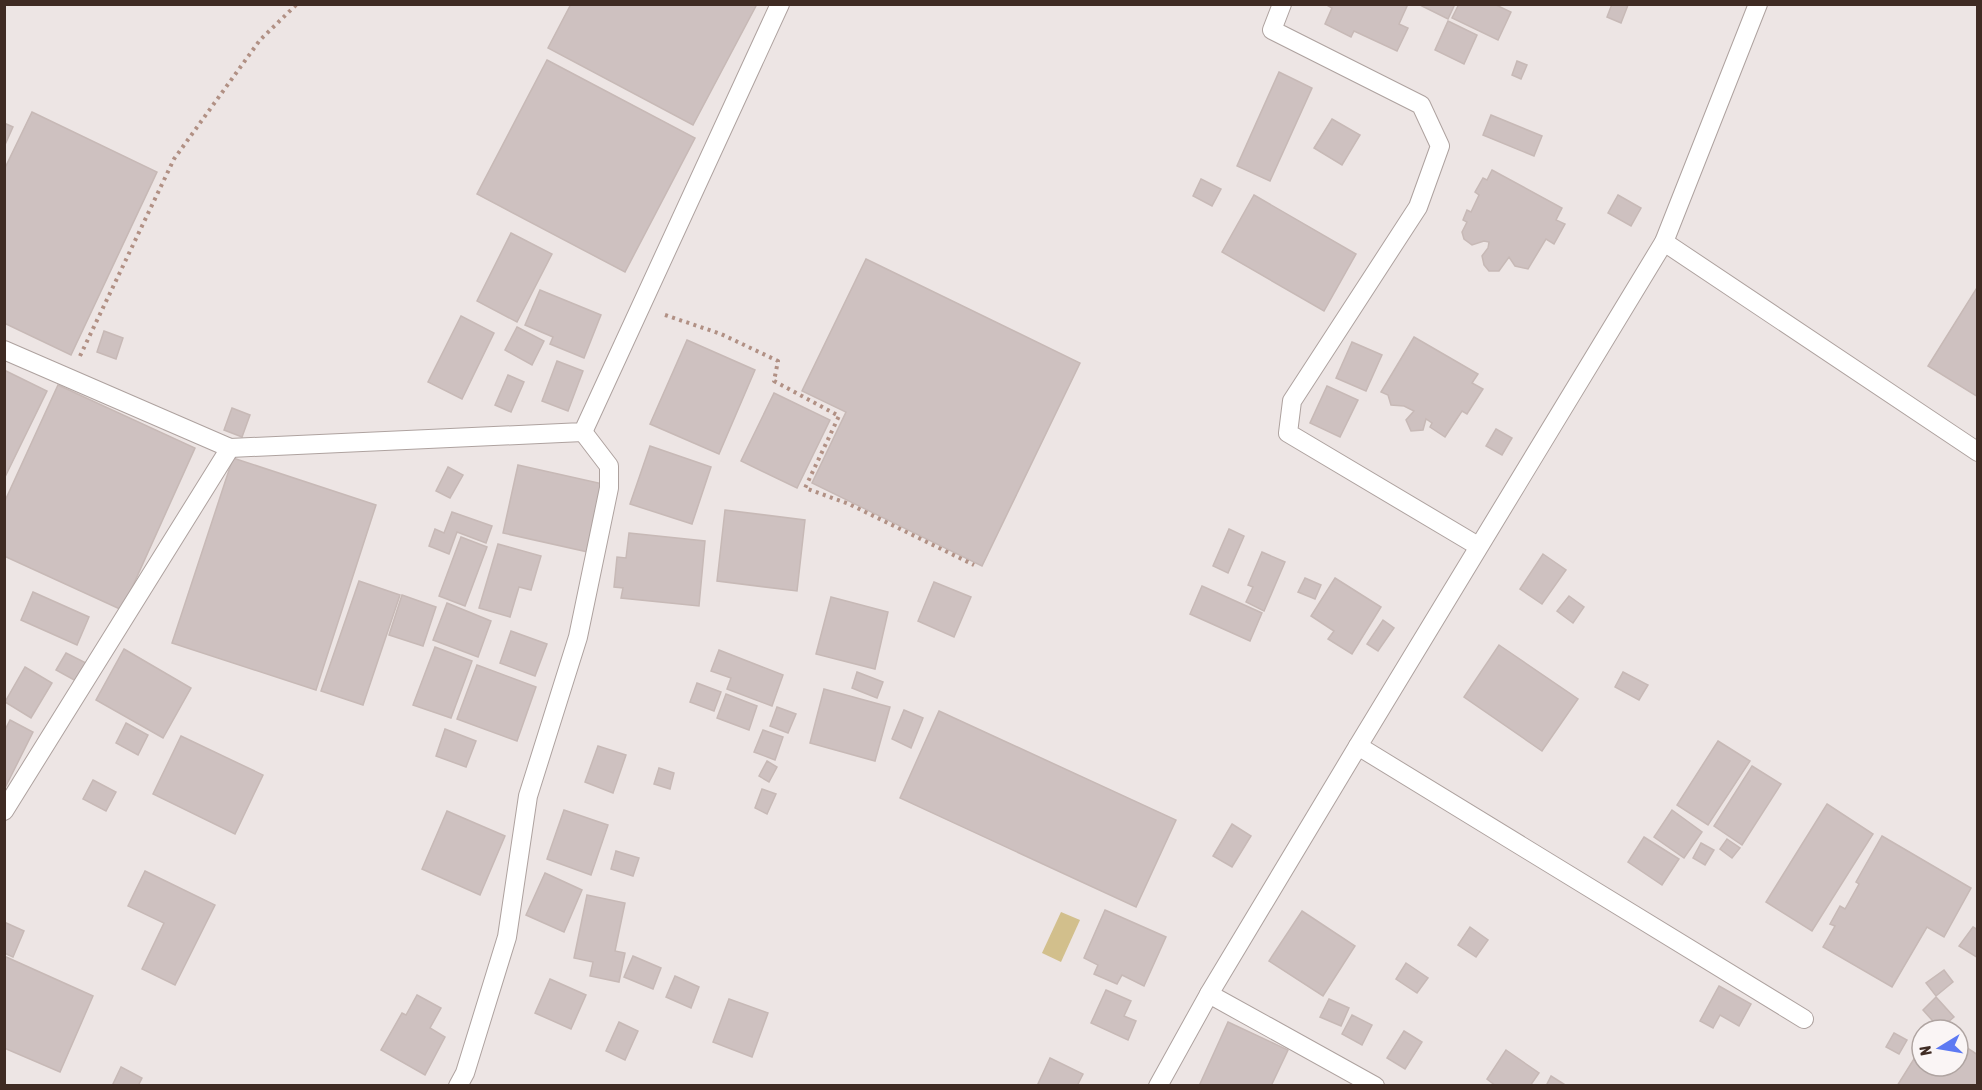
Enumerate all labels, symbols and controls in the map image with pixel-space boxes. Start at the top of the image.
north arrow [1910,1018,1970,1078]
text: N [1916,1045,1935,1057]

